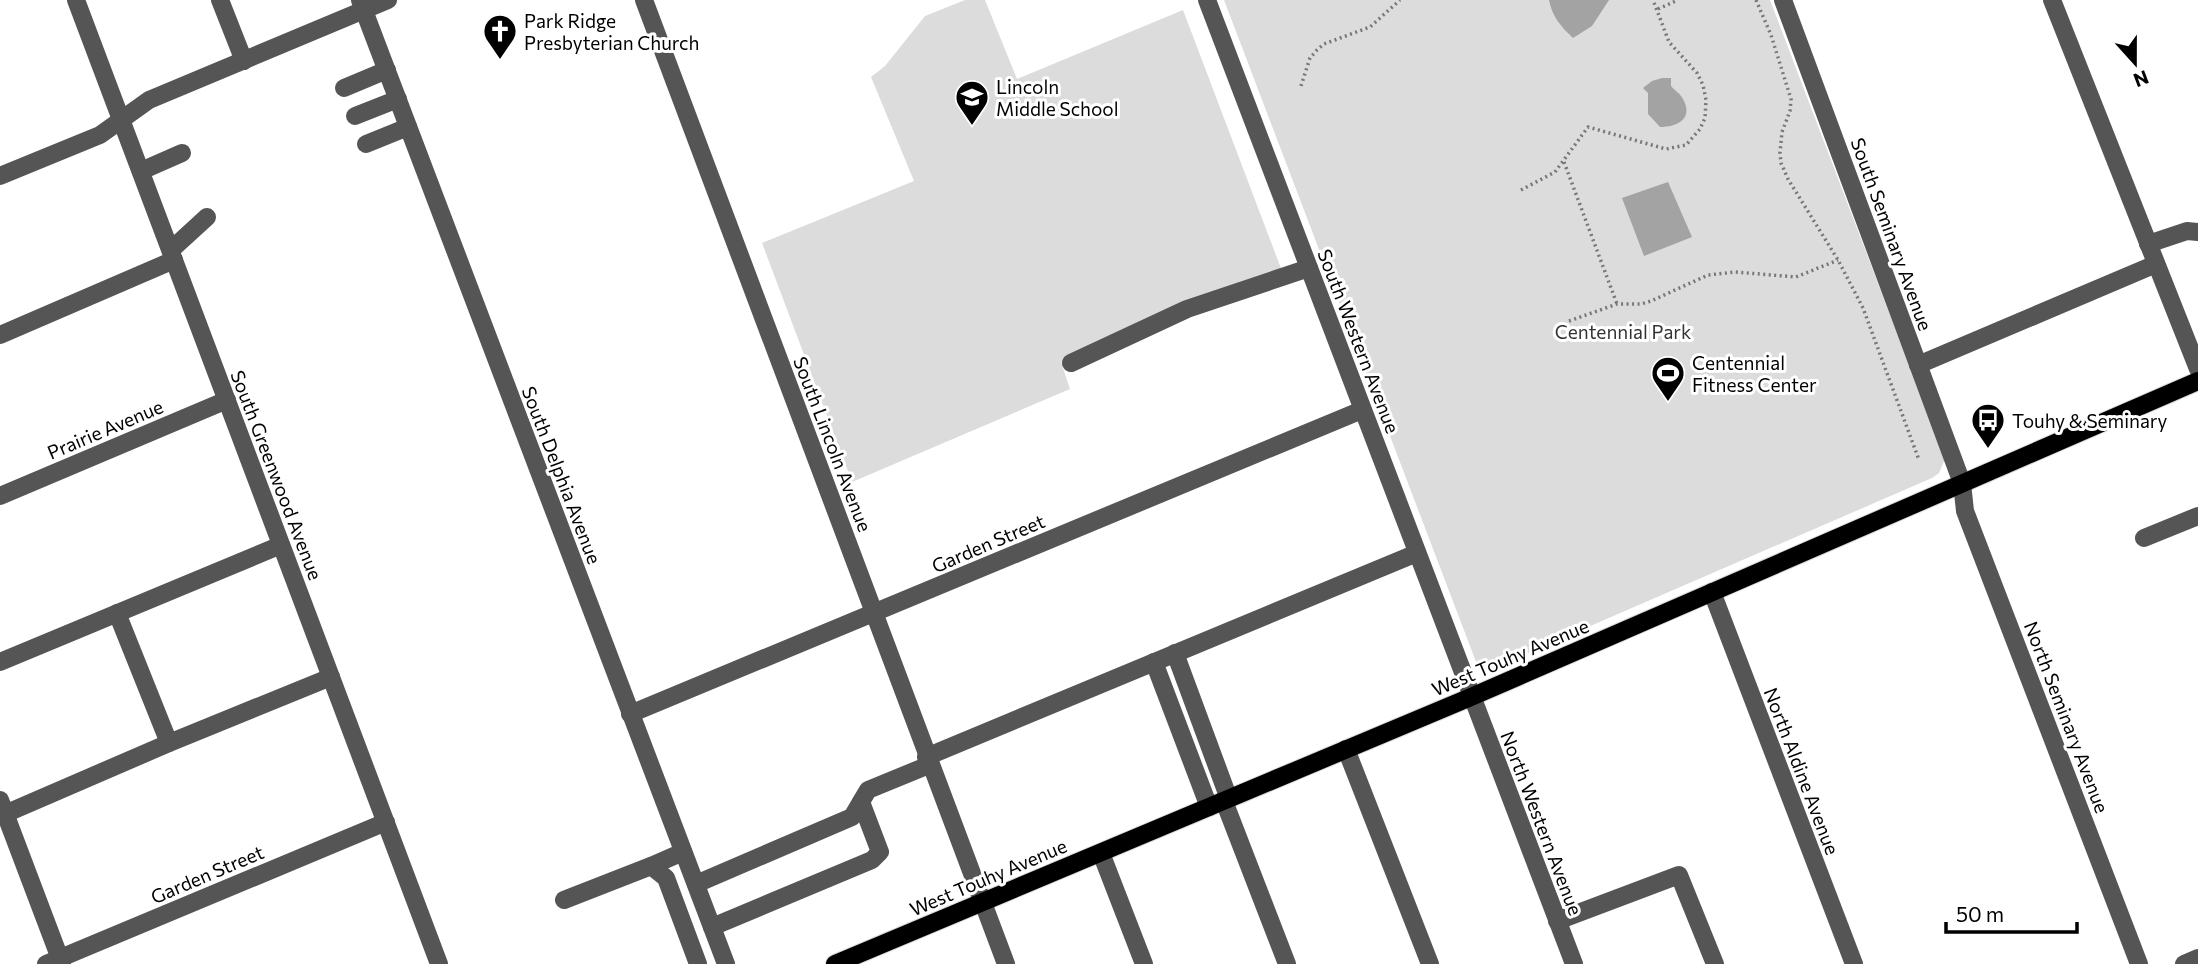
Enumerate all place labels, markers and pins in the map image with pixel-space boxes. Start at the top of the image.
place label: Park Ridge Presbyterian Church [524,9,699,54]
church icon: Park Ridge Presbyterian Church [481,12,519,61]
place label: Lincoln Middle School [996,75,1118,120]
school or university icon: Lincoln Middle School [953,78,991,127]
place label: Centennial Fitness Center [1692,351,1817,396]
sports icon: Centennial Fitness Center [1649,354,1687,403]
bus stop icon: Touhy & Seminary [1969,401,2007,450]
place label: Touhy & Seminary [2012,409,2167,432]

